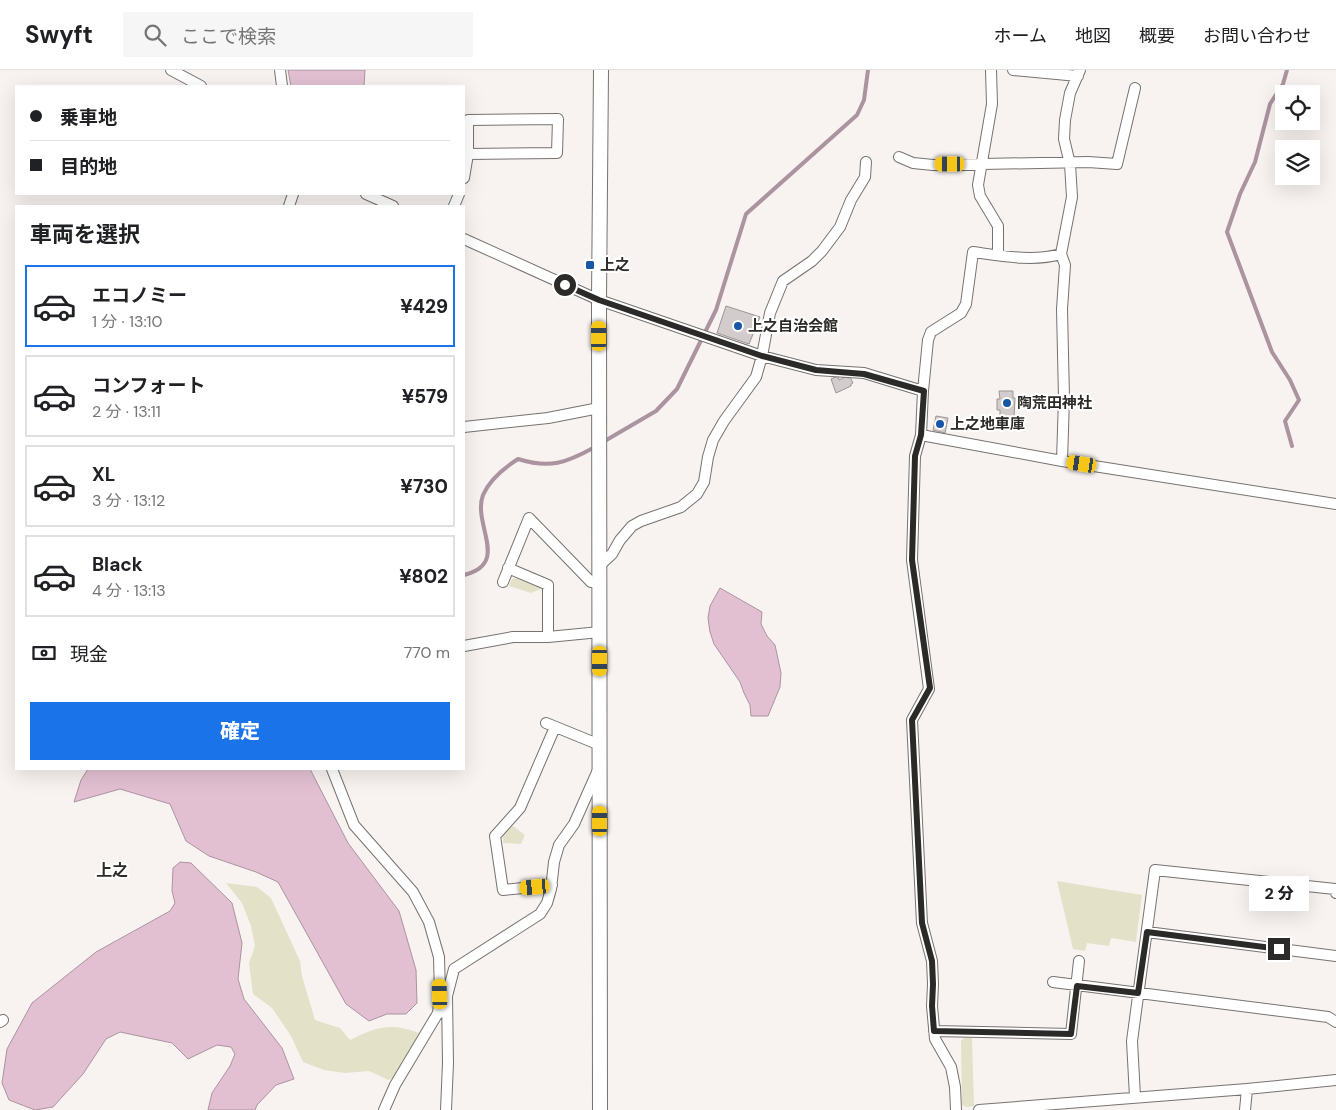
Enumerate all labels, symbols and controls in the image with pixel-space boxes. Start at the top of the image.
search box [123,12,473,57]
text: Swyft [25,19,93,50]
icon: search [141,21,169,49]
text: ここで検索 [181,24,276,49]
text: ホーム [994,24,1047,48]
text: 地図 [1075,24,1111,48]
text: 概要 [1139,24,1175,48]
text: お問い合わせ [1203,24,1311,48]
map controls [1275,85,1320,185]
button: locate [1275,85,1320,130]
text: 乗車地 [60,105,117,130]
button: layers [1275,140,1320,185]
text: 目的地 [60,154,117,179]
car [935,157,965,172]
text: 車両を選択 [30,220,140,249]
place label: 上之 [600,255,630,275]
marker: 上之 [584,259,596,271]
route start [554,274,576,296]
text: エコノミー [92,283,187,308]
icon: car [32,284,77,329]
text: ¥429 [400,294,448,319]
text: 1 分 · 13:10 [92,311,163,332]
place label: 上之自治会館 [748,316,838,336]
marker: 上之自治会館 [732,320,744,332]
car [591,321,606,351]
text: コンフォート [92,373,205,398]
icon: car [32,374,77,419]
text: ¥579 [402,384,448,409]
place label: 陶荒田神社 [1017,393,1092,413]
marker: 陶荒田神社 [1001,397,1013,409]
text: 2 分 · 13:11 [92,401,161,422]
place label: 上之地車庫 [950,414,1025,434]
marker: 上之地車庫 [934,418,946,430]
car [1066,454,1097,474]
text: XL [92,462,115,487]
icon: car [32,464,77,509]
text: ¥730 [400,474,448,499]
text: 3 分 · 13:12 [92,490,165,511]
text: Black [92,552,143,577]
icon: car [32,554,77,599]
text: ¥802 [399,564,448,589]
text: 4 分 · 13:13 [92,580,166,601]
icon: cash [30,639,58,667]
text: 現金 [70,642,108,667]
text: 770 m [404,642,450,663]
car [592,646,607,676]
button: 確定 [30,702,450,760]
car [592,806,607,836]
district label: 上之 [96,860,128,881]
callout: 2 分 [1249,876,1309,912]
car [519,878,550,896]
text: 2 分 [1265,883,1293,904]
route end [1268,938,1290,960]
car [431,979,448,1009]

